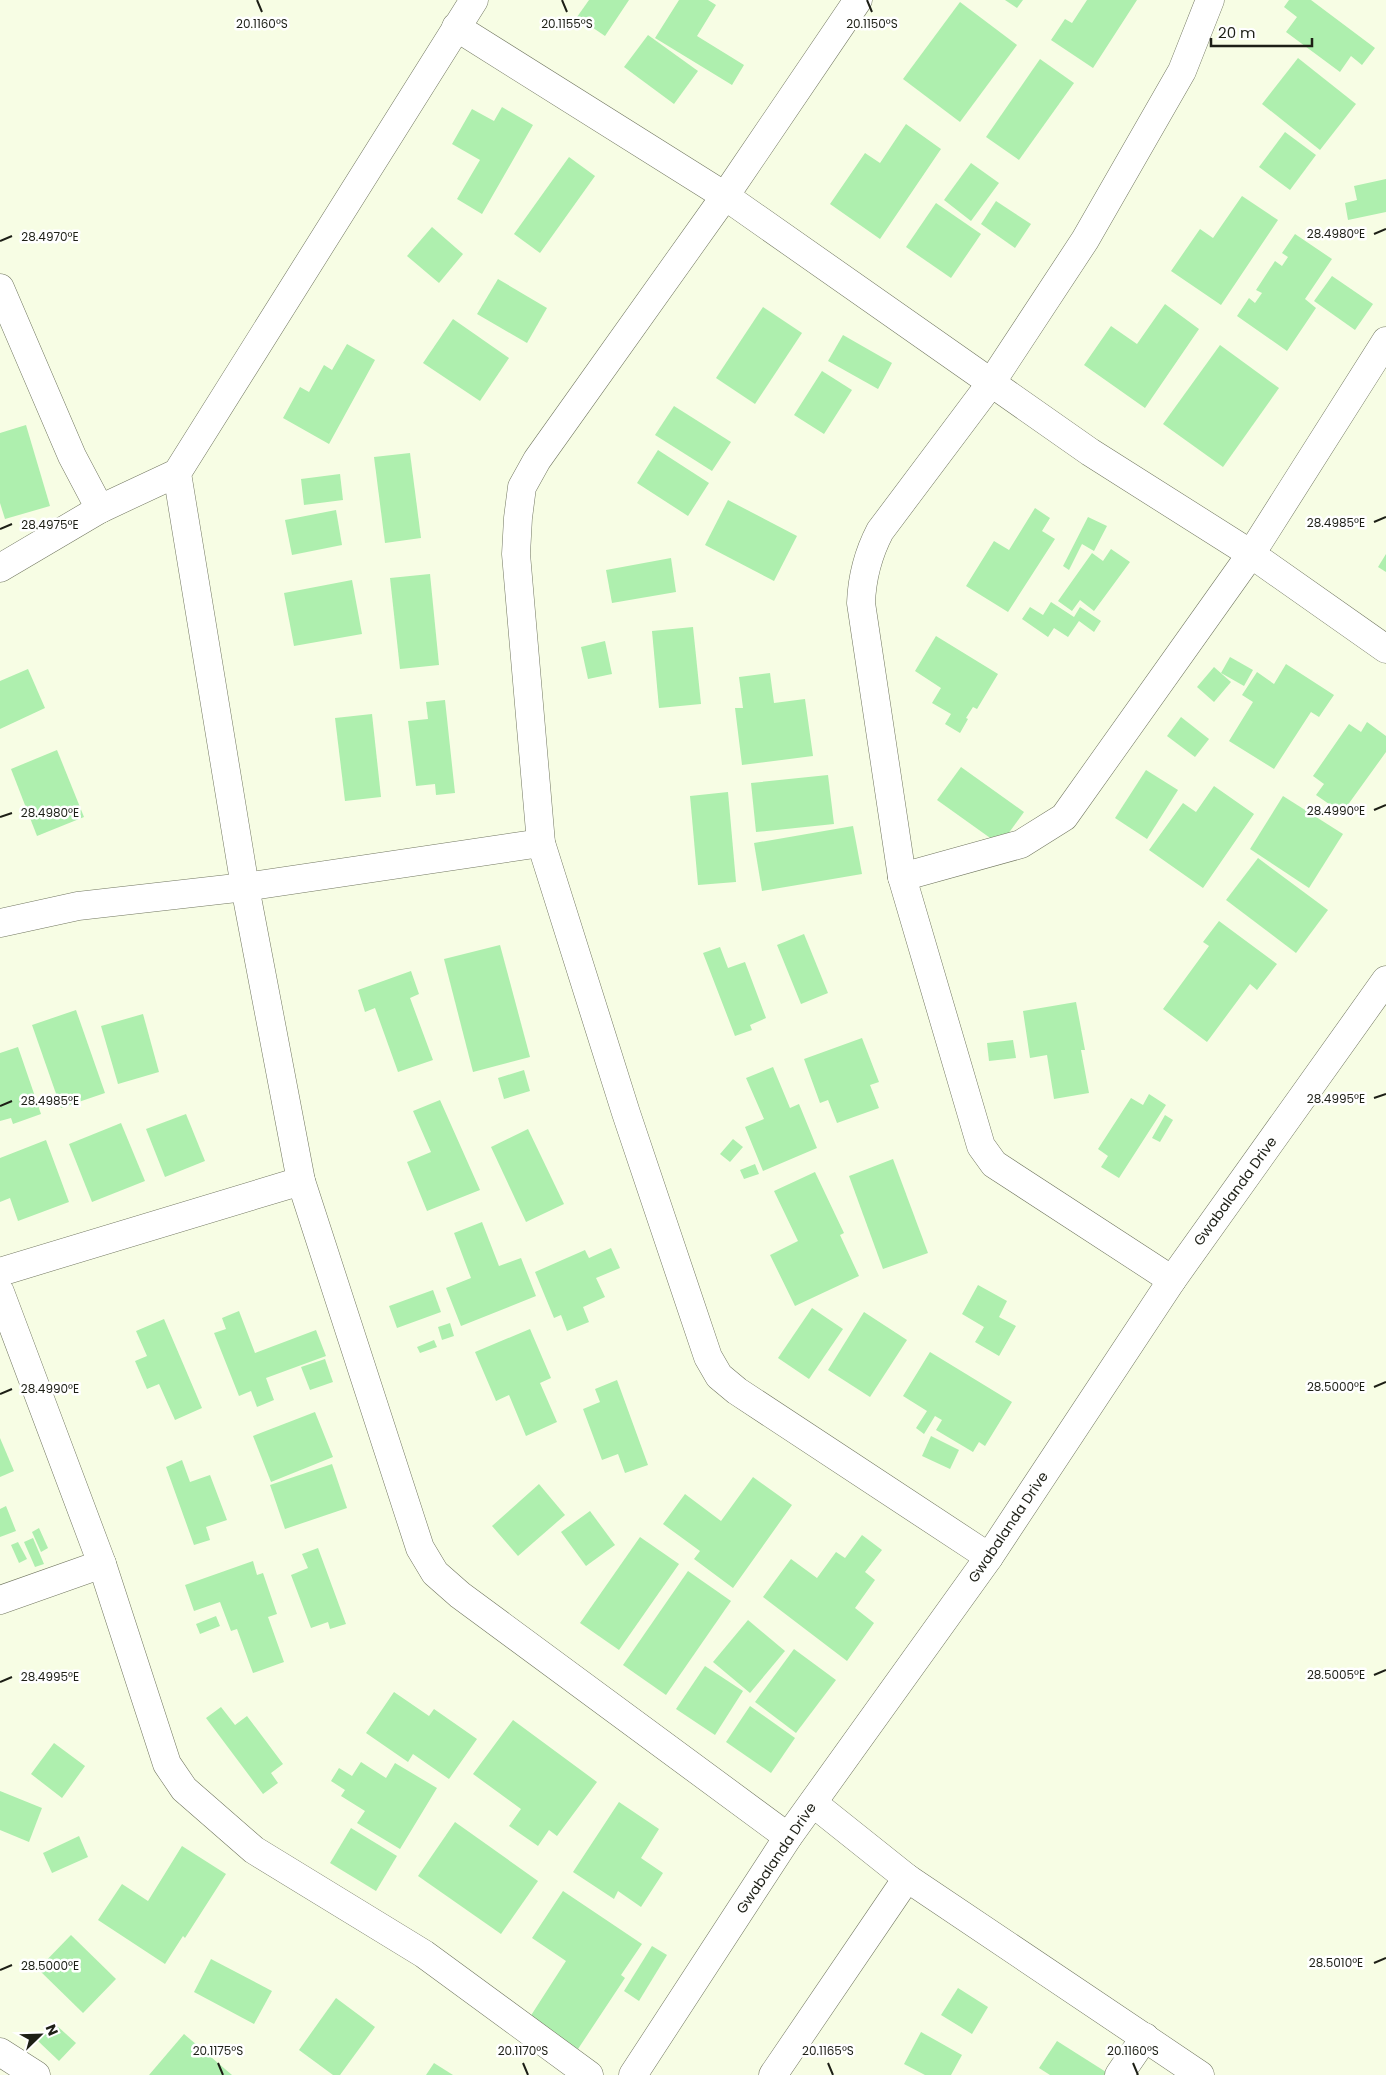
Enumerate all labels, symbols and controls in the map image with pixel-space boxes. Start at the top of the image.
text: 20.1160°S [236,15,288,32]
text: 20.1155°S [541,15,593,32]
text: 20.1150°S [846,15,898,32]
scale bar [1211,15,1312,47]
text: 20 m [1218,22,1256,43]
text: 28.4980°E [1307,225,1365,242]
text: 28.4970°E [21,228,79,245]
text: 28.4985°E [1307,514,1365,531]
text: 28.4975°E [21,516,79,533]
text: 28.4990°E [1307,802,1365,819]
text: 28.4980°E [21,804,79,821]
text: 28.4995°E [1307,1090,1365,1107]
text: 28.4985°E [21,1092,79,1109]
street label: Gwabalanda Drive [1189,1132,1282,1250]
text: 28.5000°E [1307,1378,1365,1395]
text: 28.4990°E [21,1380,79,1397]
street label: Gwabalanda Drive [963,1467,1053,1587]
text: 28.5005°E [1307,1666,1365,1683]
text: 28.4995°E [21,1668,79,1685]
street label: Gwabalanda Drive [731,1798,821,1918]
text: 28.5010°E [1309,1954,1363,1971]
text: 28.5000°E [21,1957,79,1974]
north arrow [15,2010,65,2060]
text: N [41,2021,63,2039]
text: 20.1175°S [193,2042,243,2059]
text: 20.1170°S [498,2042,548,2059]
text: 20.1165°S [802,2042,854,2059]
text: 20.1160°S [1107,2042,1159,2059]

